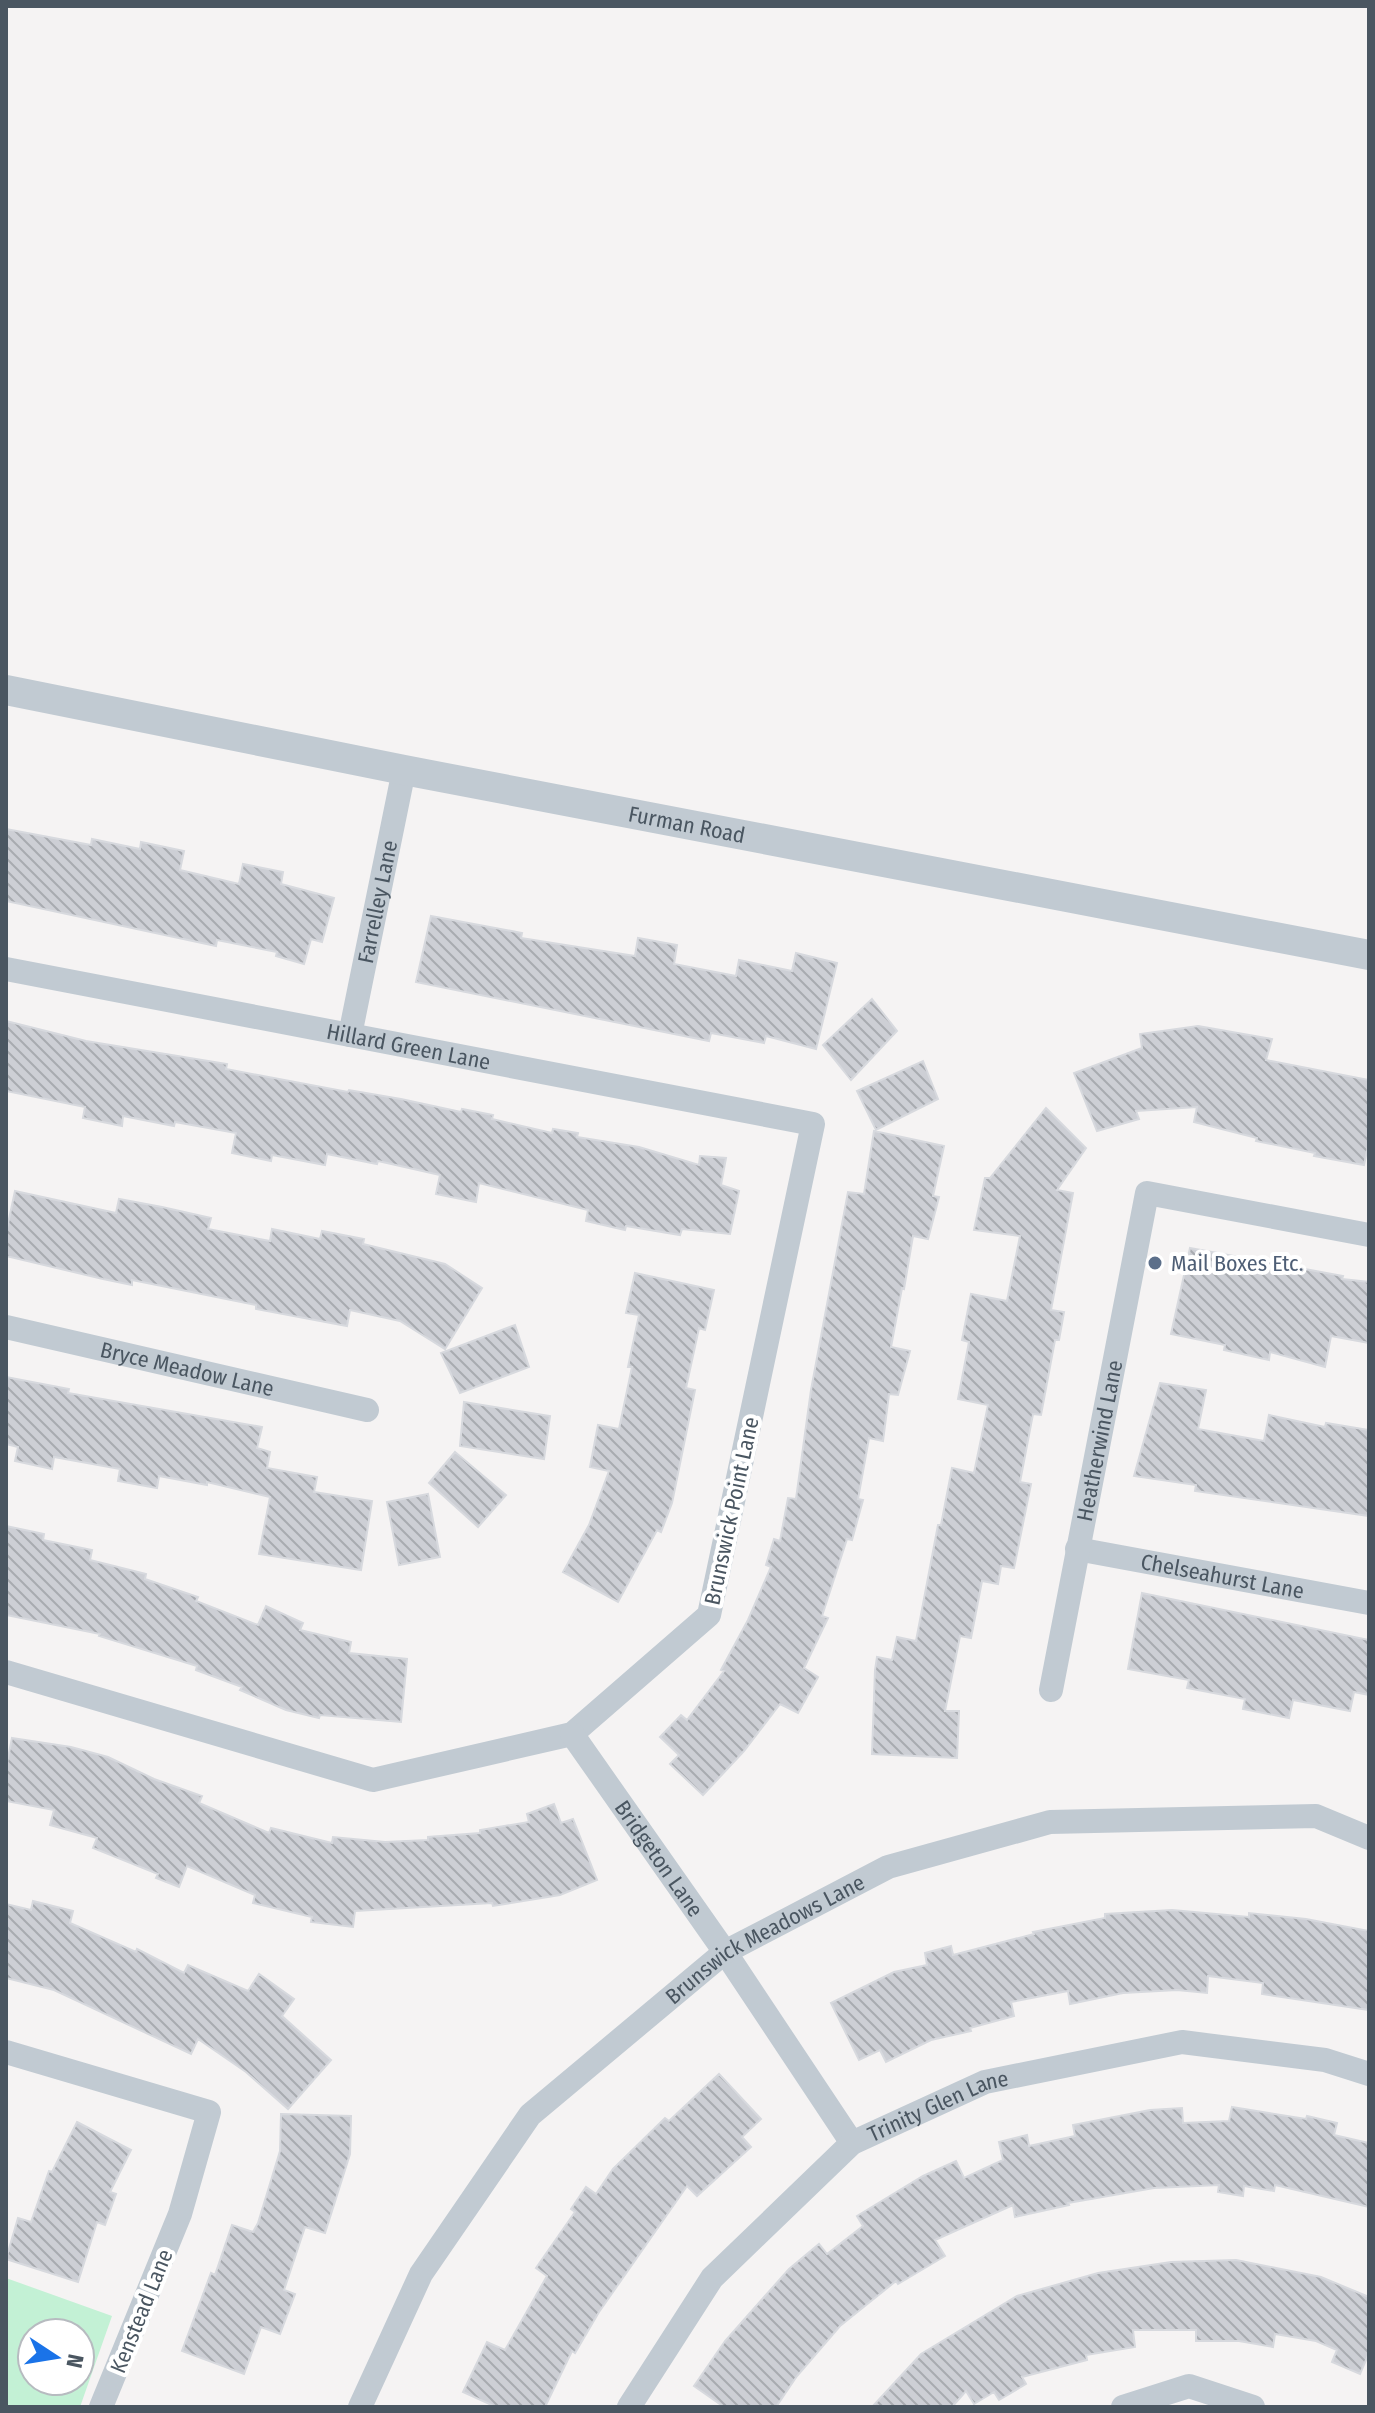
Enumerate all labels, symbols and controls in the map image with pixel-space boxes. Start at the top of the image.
street label: Furman Road [626,800,747,849]
street label: Farrelley Lane [352,838,403,966]
street label: Hillard Green Lane [324,1018,493,1076]
place label: Mail Boxes Etc. [1171,1250,1303,1277]
marker: Mail Boxes Etc. [1146,1254,1164,1272]
street label: Bryce Meadow Lane [98,1336,277,1402]
street label: Heatherwind Lane [1071,1358,1128,1524]
street label: Brunswick Point Lane [698,1415,765,1608]
street label: Chelseahurst Lane [1139,1548,1306,1605]
street label: Bridgeton Lane [609,1795,709,1922]
street label: Brunswick Meadows Lane [660,1869,869,2010]
street label: Trinity Glen Lane [864,2065,1011,2148]
street label: Kenstead Lane [104,2245,179,2377]
north arrow [16,2317,96,2397]
text: N [60,2352,90,2370]

